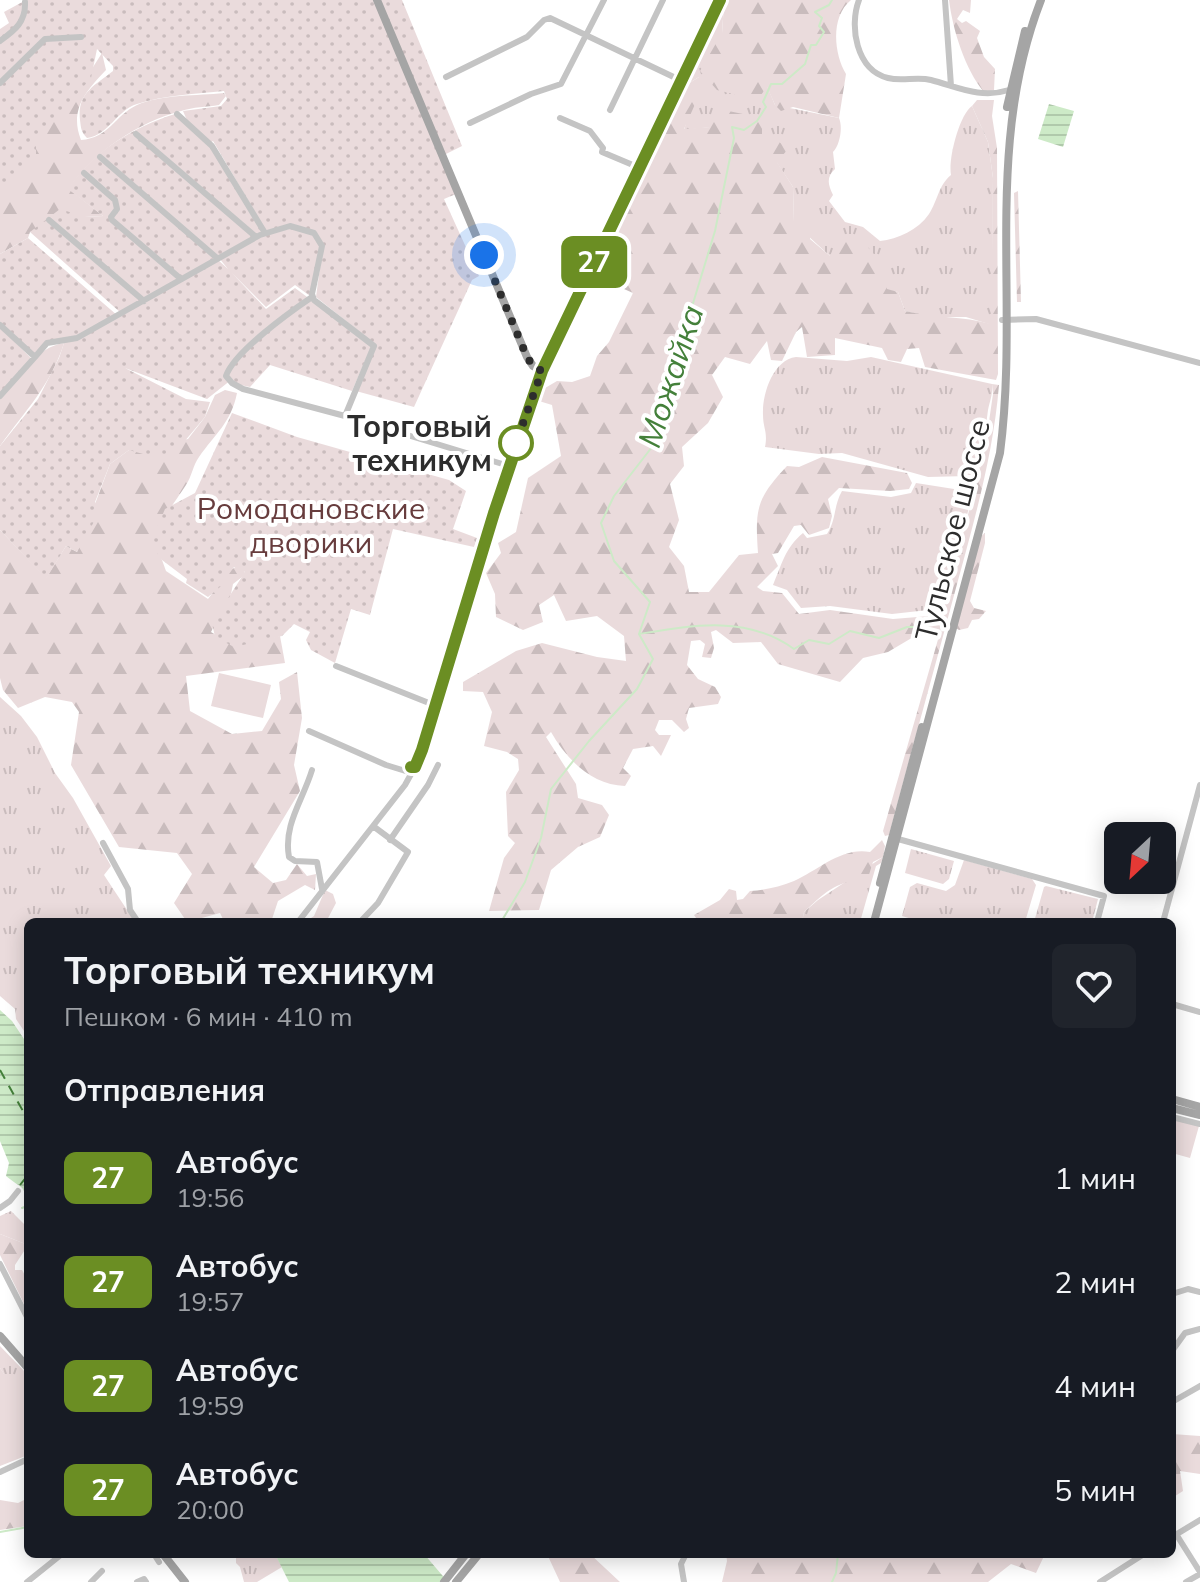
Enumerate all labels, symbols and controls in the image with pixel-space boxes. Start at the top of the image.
your location [464,235,504,275]
line badge: 27 [558,236,630,288]
text: 27 [577,244,611,279]
water label: Можайка [628,300,712,452]
place label: Торговый техникум [347,407,492,479]
street label: Тульское шоссе [906,415,998,645]
marker: Торговый техникум [499,426,533,460]
park label: Ромодановские дворики [197,489,425,561]
north arrow [1104,822,1176,894]
map controls [1104,822,1176,894]
button: heart [1052,944,1136,1028]
text: Торговый техникум [64,946,435,994]
text: Пешком · 6 мин · 410 m [64,1000,353,1033]
text: Отправления [64,1071,265,1109]
text: Автобус [176,1143,299,1181]
text: 1 мин [1054,1159,1136,1197]
text: 27 [91,1160,125,1195]
text: 19:56 [176,1181,244,1214]
text: Автобус [176,1247,299,1285]
text: 2 мин [1054,1263,1136,1301]
text: 27 [91,1264,125,1299]
text: 19:57 [176,1285,244,1318]
text: Автобус [176,1351,299,1389]
text: 4 мин [1054,1367,1136,1405]
text: 27 [91,1368,125,1403]
text: 19:59 [176,1389,244,1422]
text: Автобус [176,1455,299,1493]
text: 5 мин [1054,1471,1136,1509]
text: 27 [91,1472,125,1507]
text: 20:00 [176,1493,244,1526]

